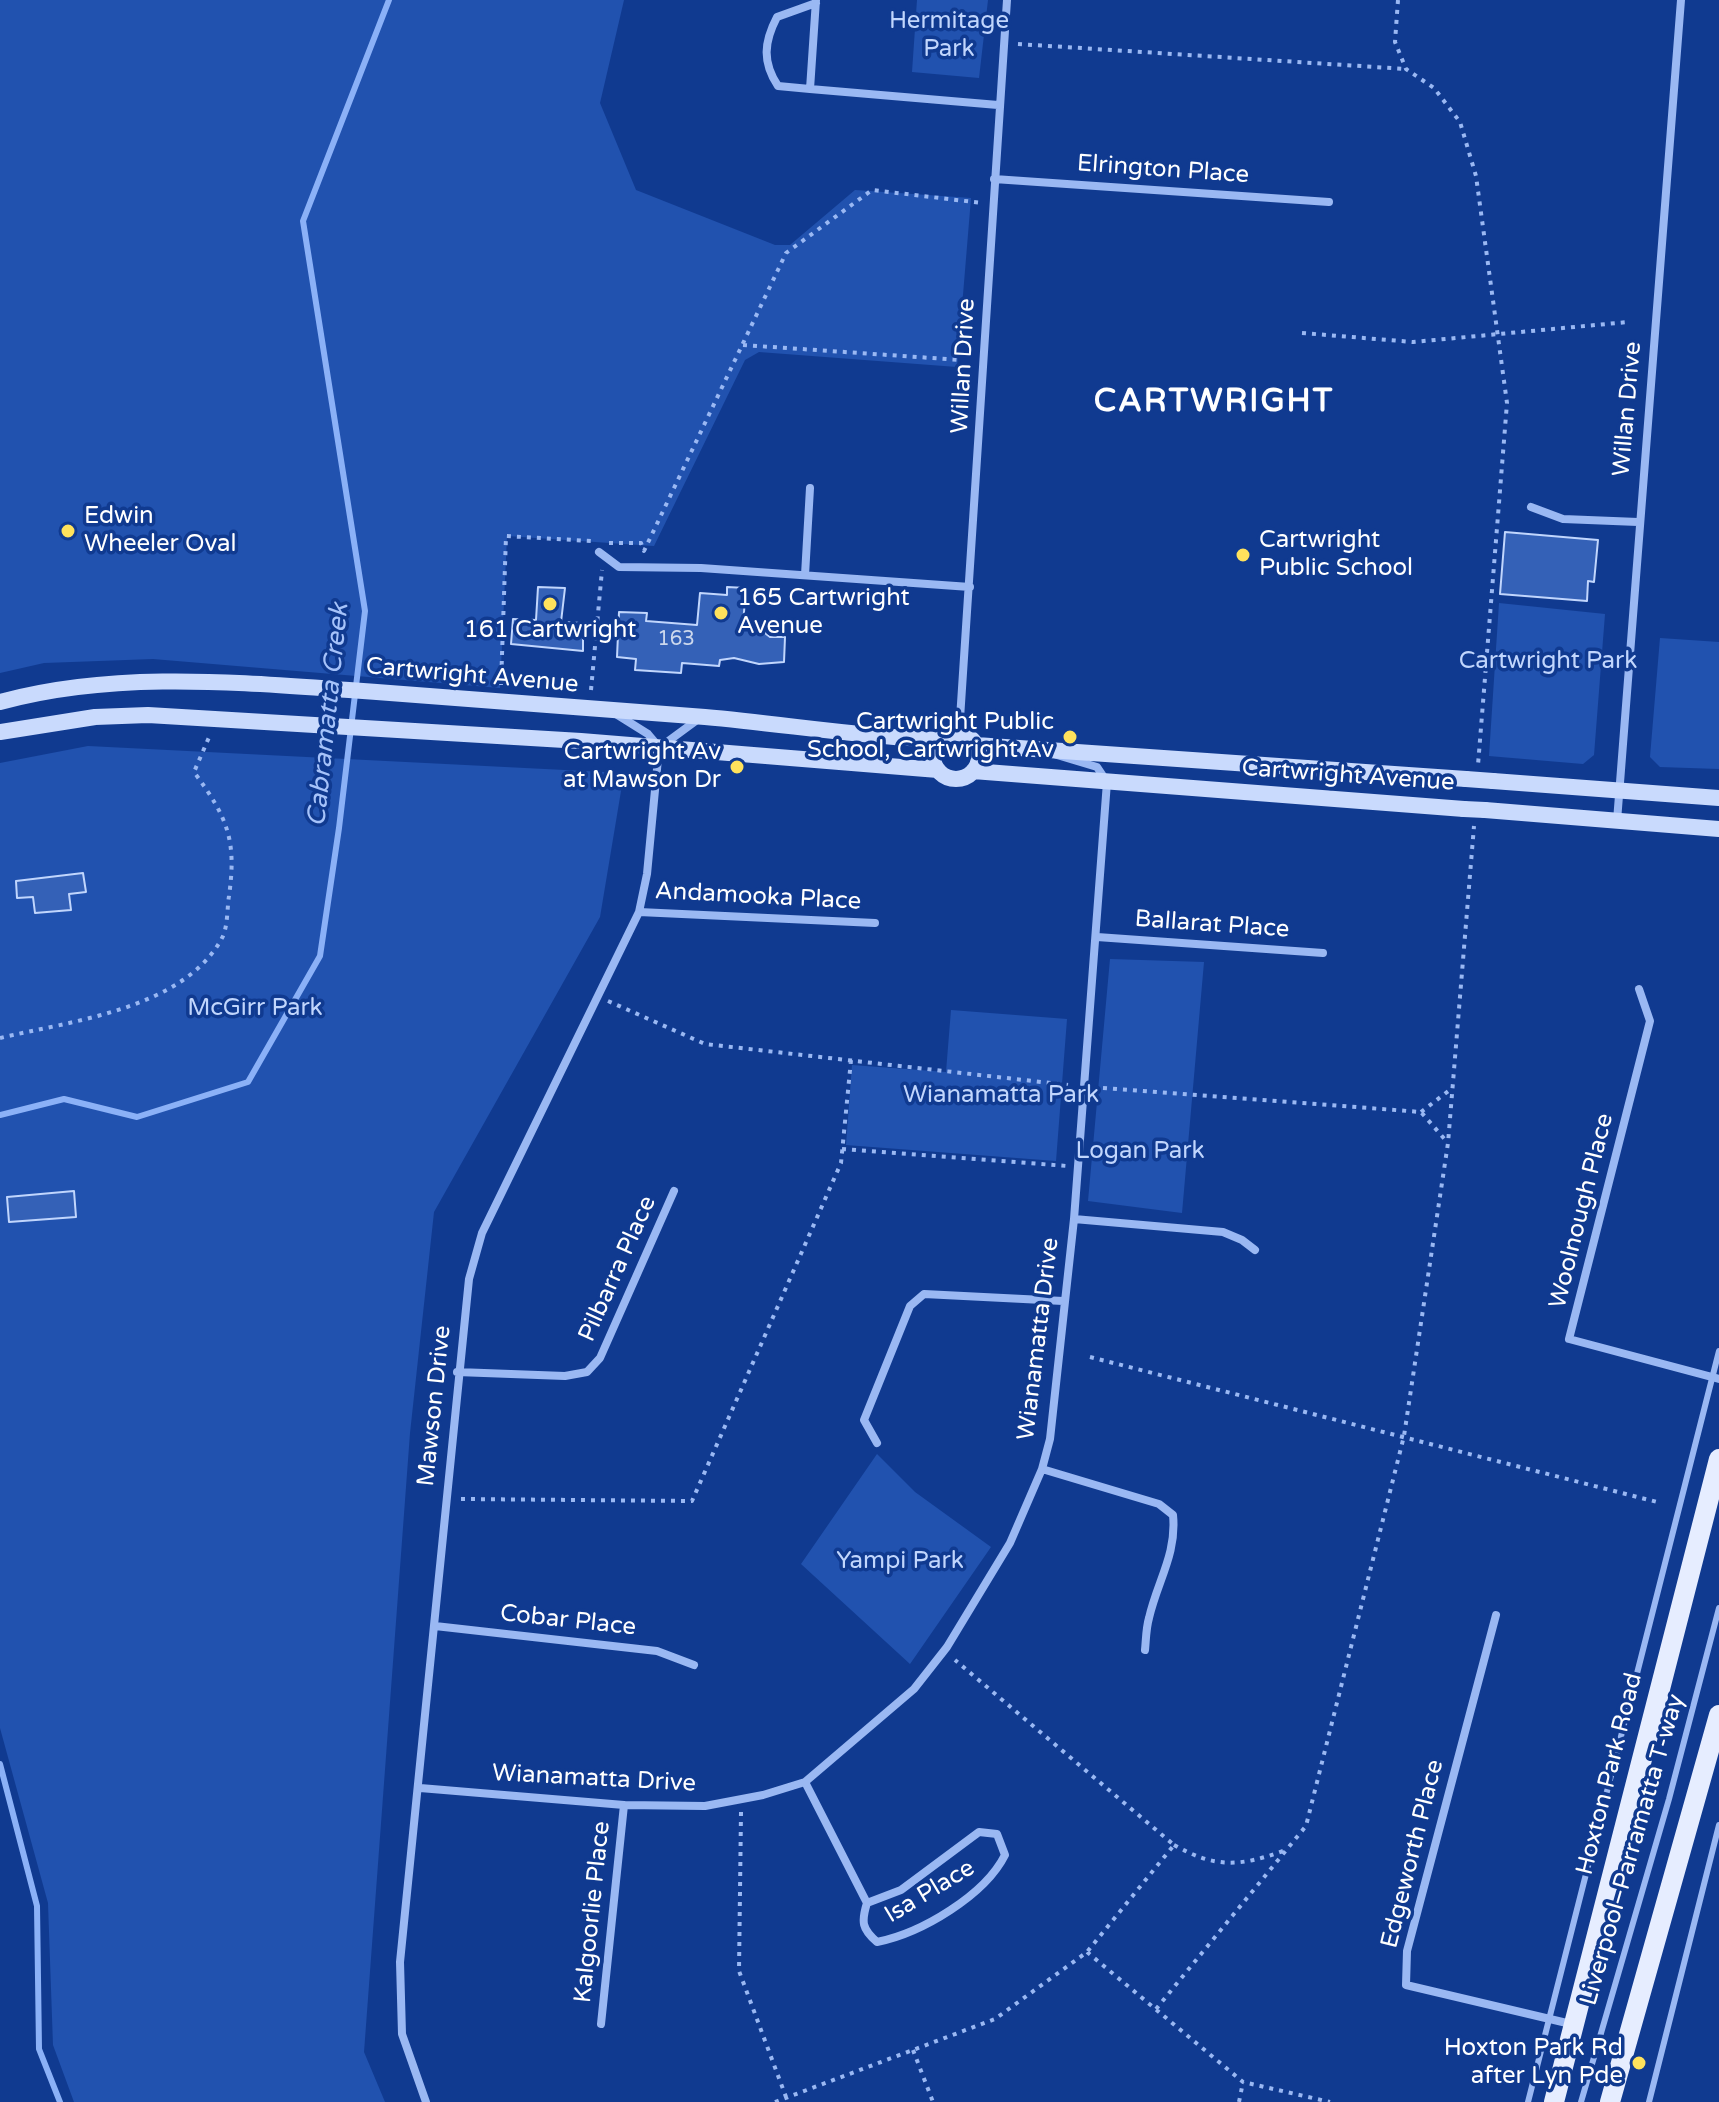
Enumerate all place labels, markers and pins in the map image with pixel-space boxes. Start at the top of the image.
place label: Edwin Wheeler Oval [84,503,237,559]
marker: Edwin Wheeler Oval [59,522,77,540]
place label: Cartwright Public School [1259,527,1413,583]
marker: Cartwright Public School [1234,546,1252,564]
place label: 165 Cartwright Avenue [737,585,910,641]
marker: 161 Cartwright [541,595,559,613]
marker: 165 Cartwright Avenue [712,604,730,622]
place label: 161 Cartwright [464,617,636,645]
place label: Cartwright Public School, Cartwright Av [807,709,1054,765]
marker: Cartwright Public School, Cartwright Av [1061,728,1079,746]
place label: Cartwright Av at Mawson Dr [563,739,721,795]
marker: Cartwright Av at Mawson Dr [728,758,746,776]
place label: Hoxton Park Rd after Lyn Pde [1444,2035,1623,2091]
marker: Hoxton Park Rd after Lyn Pde [1630,2054,1648,2072]

